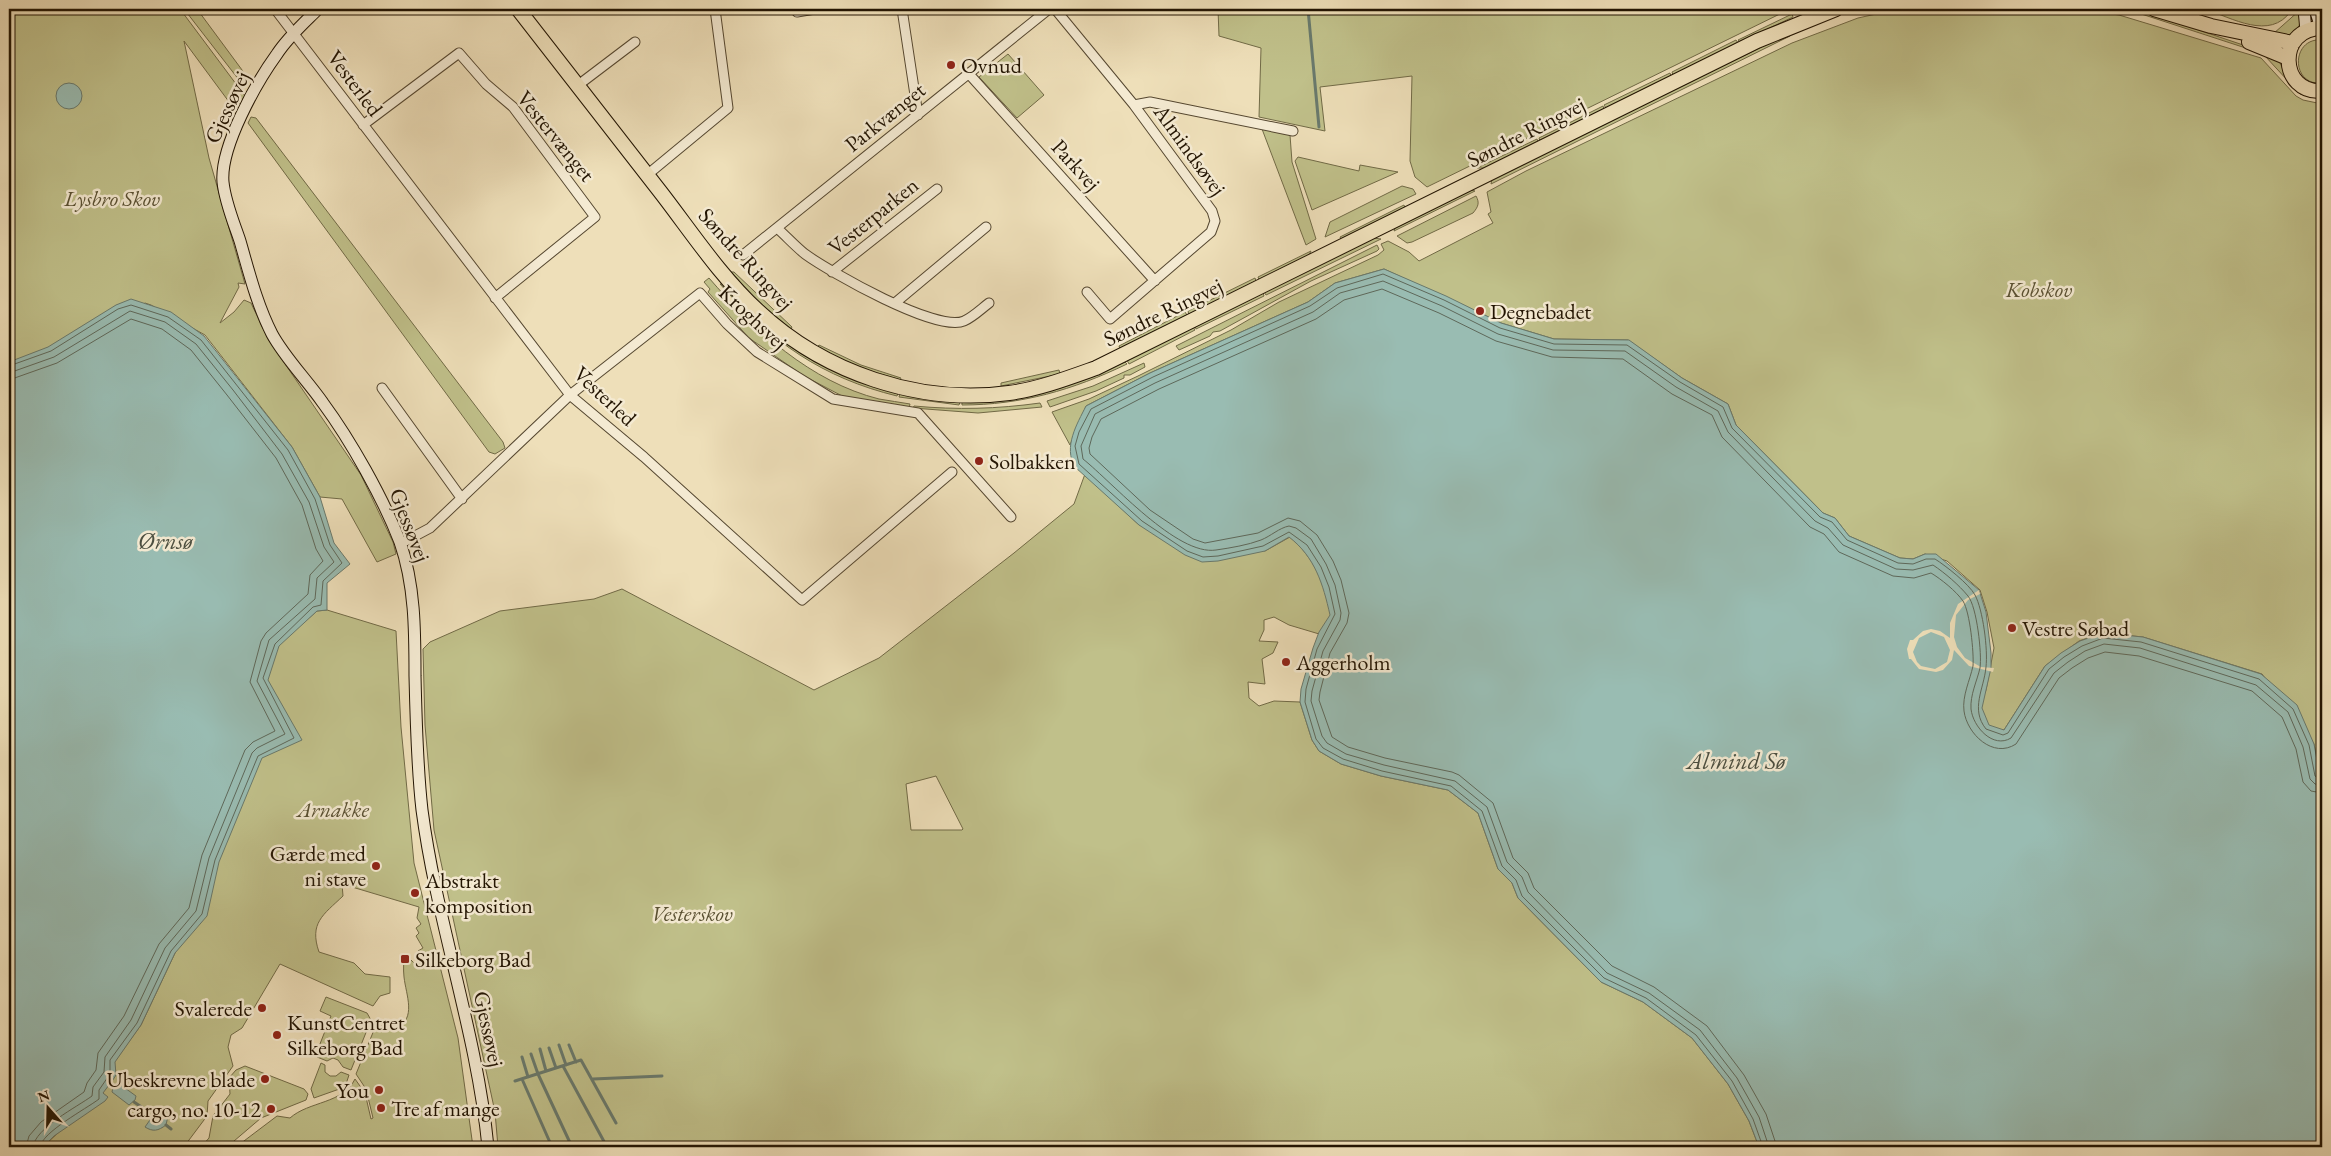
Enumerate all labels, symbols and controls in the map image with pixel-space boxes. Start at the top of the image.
street label: Vesterled [321,44,390,123]
place label: Ovnud [961,51,1023,80]
marker: Ovnud [945,59,957,71]
street label: Gjessøvej [198,66,256,148]
street label: Parkvænget [839,76,931,158]
street label: Vestervænget [510,84,602,188]
street label: Søndre Ringvej [1462,90,1590,174]
street label: Almindsøvej [1147,98,1233,201]
street label: Parkvej [1045,133,1107,197]
street label: Vesterparken [822,170,925,261]
park label: Lysbro Skov [63,184,160,213]
street label: Søndre Ringvej [692,201,800,317]
street label: Søndre Ringvej [1099,271,1227,353]
park label: Kobskov [2005,275,2072,304]
street label: Kroghsvej [712,278,794,356]
place label: Degnebadet [1490,297,1591,326]
marker: Degnebadet [1474,305,1486,317]
street label: Vesterled [567,360,643,433]
place label: Solbakken [989,447,1076,476]
marker: Solbakken [973,455,985,467]
street label: Gjessøvej [383,484,437,566]
water label: Ørnsø [138,525,193,556]
place label: Vestre Søbad [2022,614,2130,643]
marker: Vestre Søbad [2006,622,2018,634]
place label: Aggerholm [1295,648,1391,677]
marker: Aggerholm [1280,656,1292,668]
water label: Almind Sø [1685,745,1786,776]
park label: Arnakke [295,795,369,824]
place label: Gærde med ni stave [270,839,367,893]
marker: Gærde med ni stave [370,860,382,872]
place label: Abstrakt komposition [424,866,533,920]
marker: Abstrakt komposition [409,887,421,899]
park label: Vesterskov [651,899,733,928]
place label: Silkeborg Bad [415,945,532,974]
marker: Silkeborg Bad [399,953,411,965]
street label: Gjessøvej [467,988,511,1070]
place label: Svalerede [174,994,252,1023]
marker: Svalerede [256,1002,268,1014]
place label: KunstCentret Silkeborg Bad [287,1008,405,1062]
marker: KunstCentret Silkeborg Bad [271,1029,283,1041]
place label: Ubeskrevne blade [106,1065,255,1094]
marker: Ubeskrevne blade [259,1073,271,1085]
place label: You [336,1076,369,1105]
north arrow [22,1084,72,1134]
marker: You [373,1084,385,1096]
text: N [35,1085,53,1106]
place label: Tre af mange [391,1094,500,1123]
place label: cargo, no. 10-12 [127,1095,261,1124]
marker: Tre af mange [375,1102,387,1114]
marker: cargo, no. 10-12 [265,1103,277,1115]

